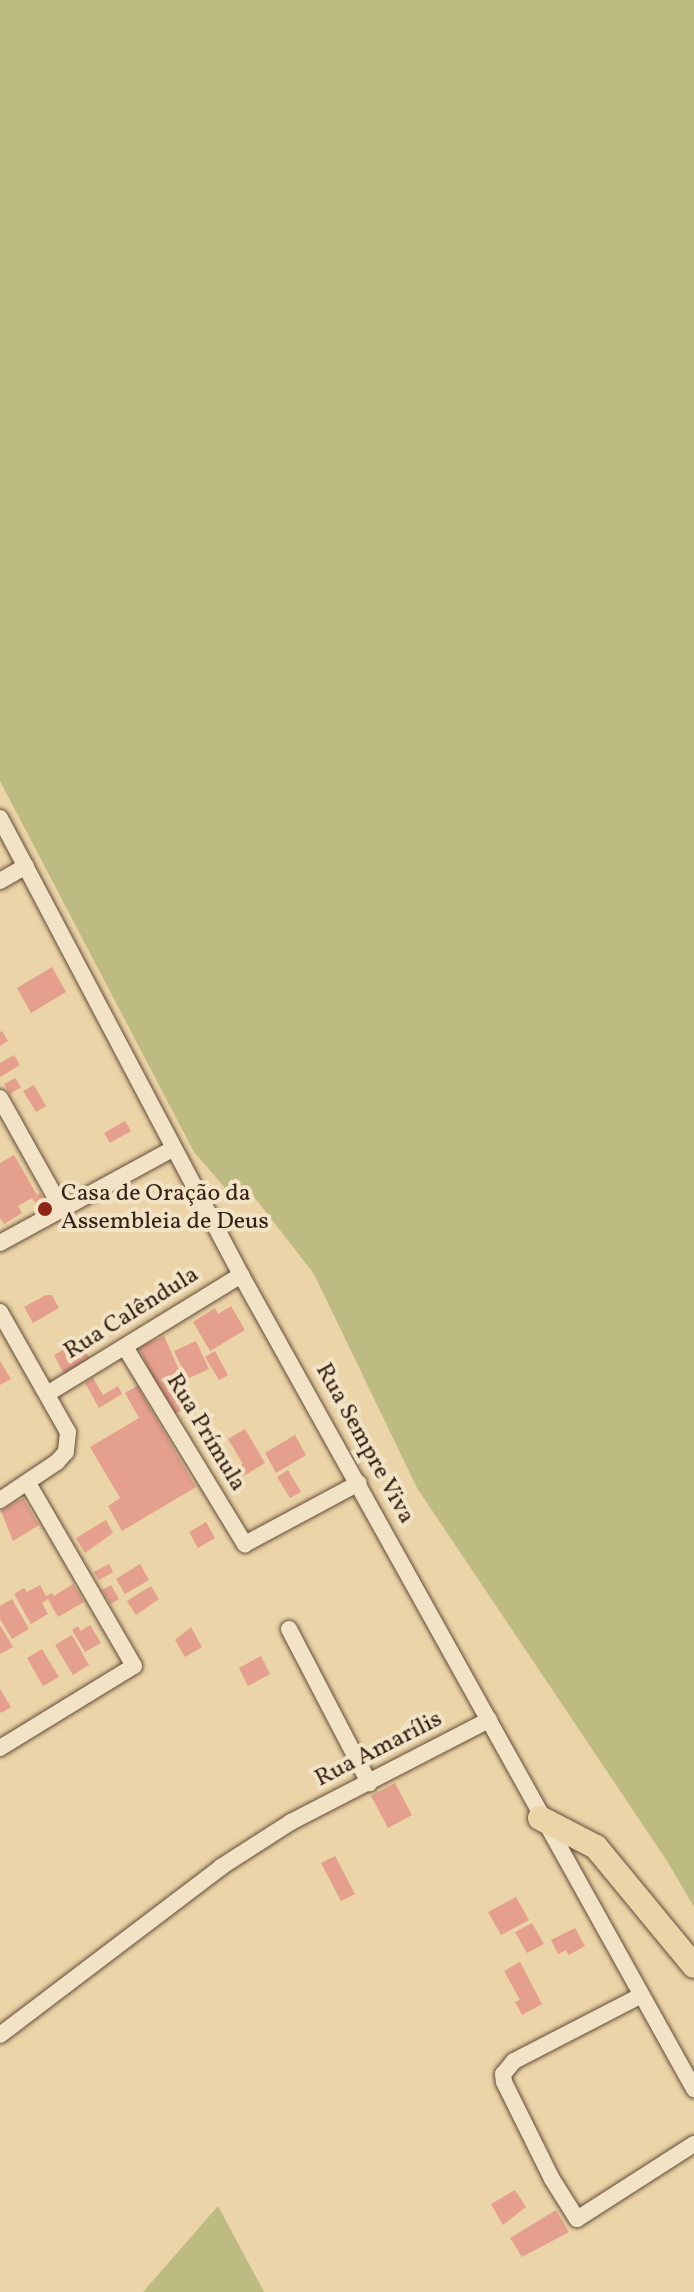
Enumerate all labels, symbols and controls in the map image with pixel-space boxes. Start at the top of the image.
place label: Casa de Oração da Assembleia de Deus [61,1181,269,1237]
marker: Casa de Oração da Assembleia de Deus [36,1200,54,1218]
street label: Rua Calêndula [59,1261,205,1367]
street label: Rua Sempre Viva [308,1358,420,1530]
street label: Rua Prímula [159,1369,251,1497]
street label: Rua Amarílis [311,1706,447,1794]

